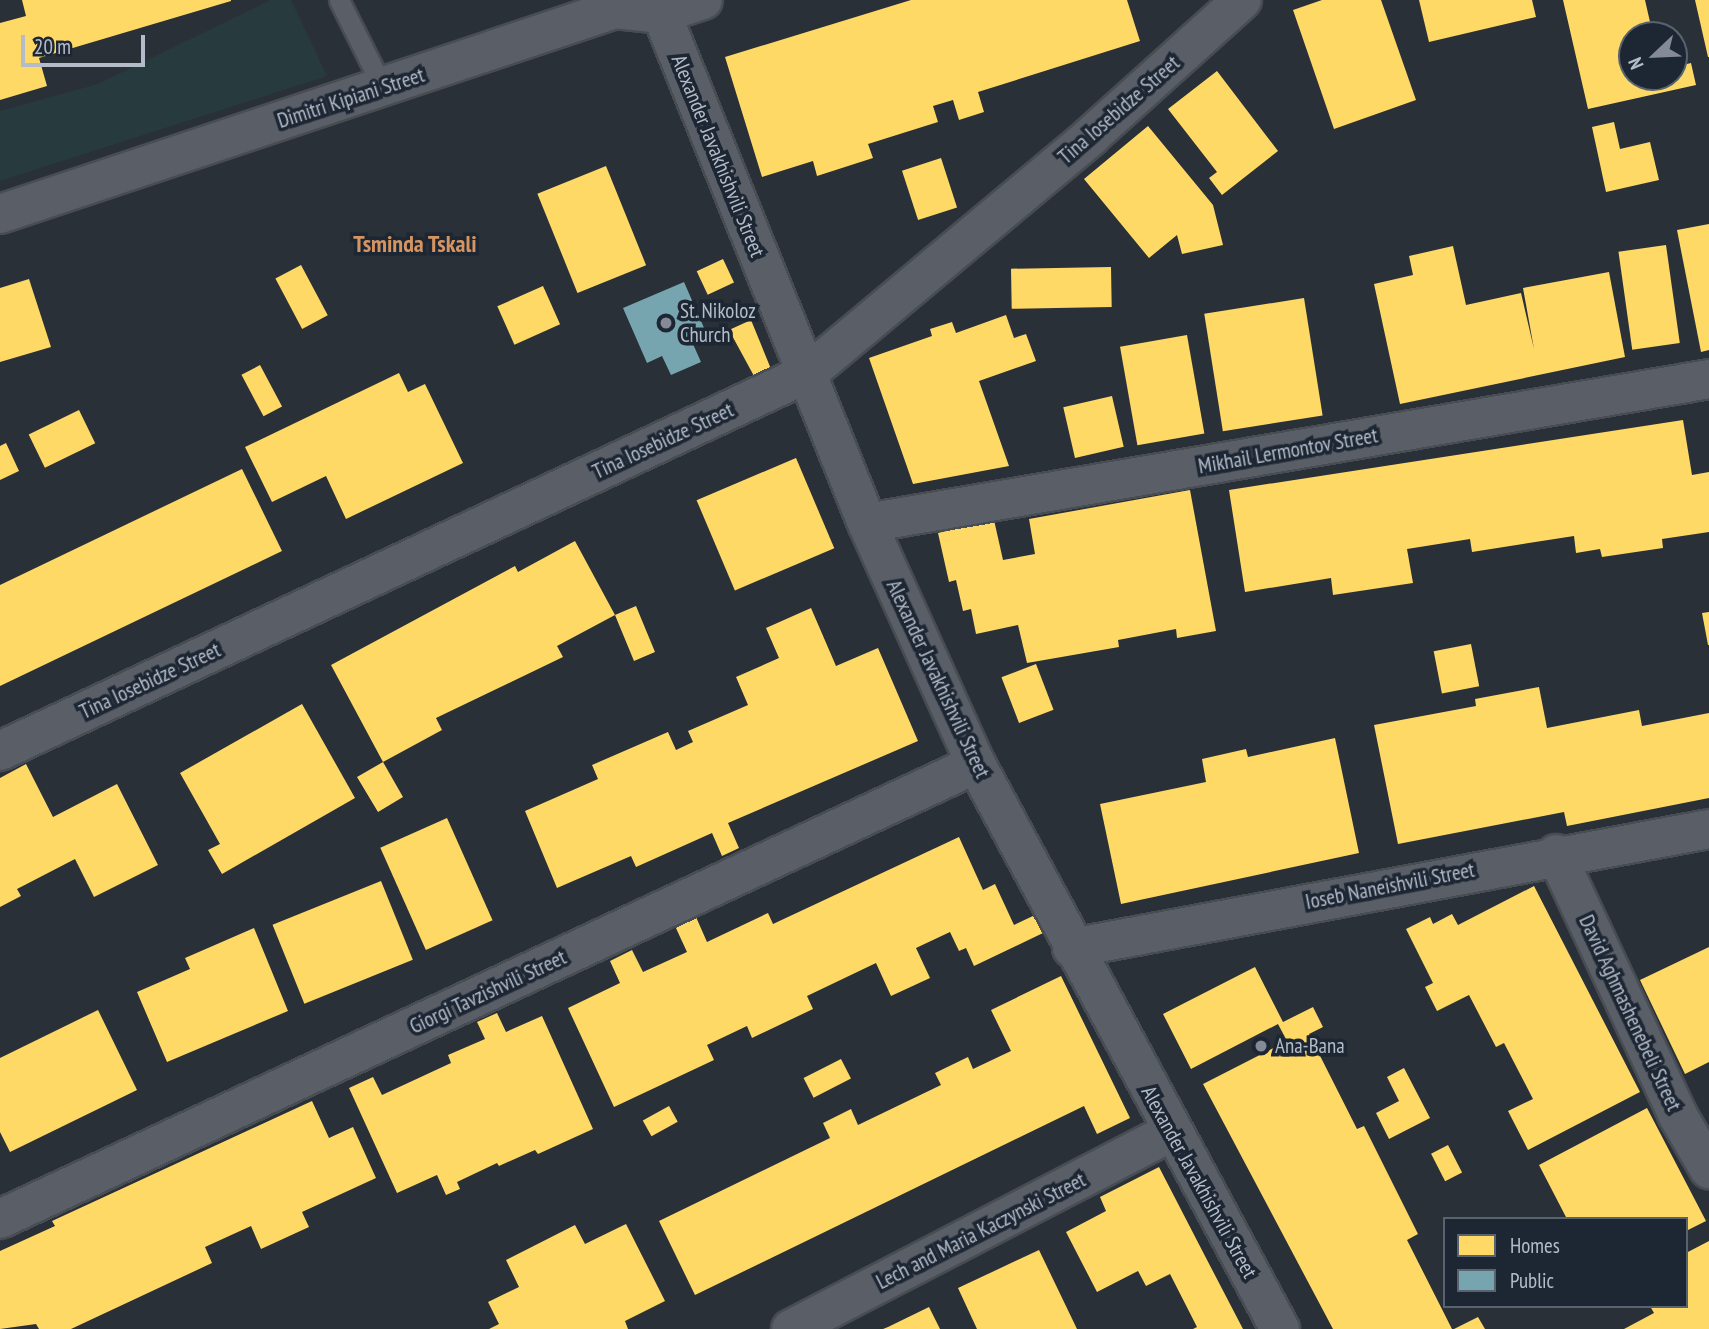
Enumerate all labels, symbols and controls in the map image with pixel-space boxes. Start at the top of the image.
scale bar [24,21,149,65]
north arrow [1618,21,1688,91]
text: 20 m [34,33,71,60]
street label: Tina Iosebidze Street [1053,50,1185,170]
street label: Alexander Javakhishvili Street [666,51,770,261]
text: N [1622,54,1649,73]
street label: Dimitri Kipiani Street [274,62,428,134]
district label: Tsminda Tskali [353,230,477,258]
place label: St. Nikoloz Church [680,298,757,348]
marker: St. Nikoloz Church [658,315,674,331]
street label: Tina Iosebidze Street [589,397,737,485]
street label: Mikhail Lermontov Street [1196,423,1380,479]
street label: Alexander Javakhishvili Street [881,576,995,782]
street label: Tina Iosebidze Street [76,637,224,725]
street label: Ioseb Naneishvili Street [1303,857,1477,915]
street label: David Aghmashenebeli Street [1573,911,1687,1115]
street label: Giorgi Tavzishvili Street [405,945,571,1039]
place label: Ana-Bana [1275,1033,1345,1059]
marker: Ana-Bana [1253,1038,1269,1054]
street label: Alexander Javakhishvili Street [1136,1082,1262,1282]
street label: Lech and Maria Kaczynski Street [872,1167,1090,1295]
legend [1443,1217,1688,1308]
text: Homes [1510,1232,1560,1259]
text: Public [1510,1267,1554,1294]

